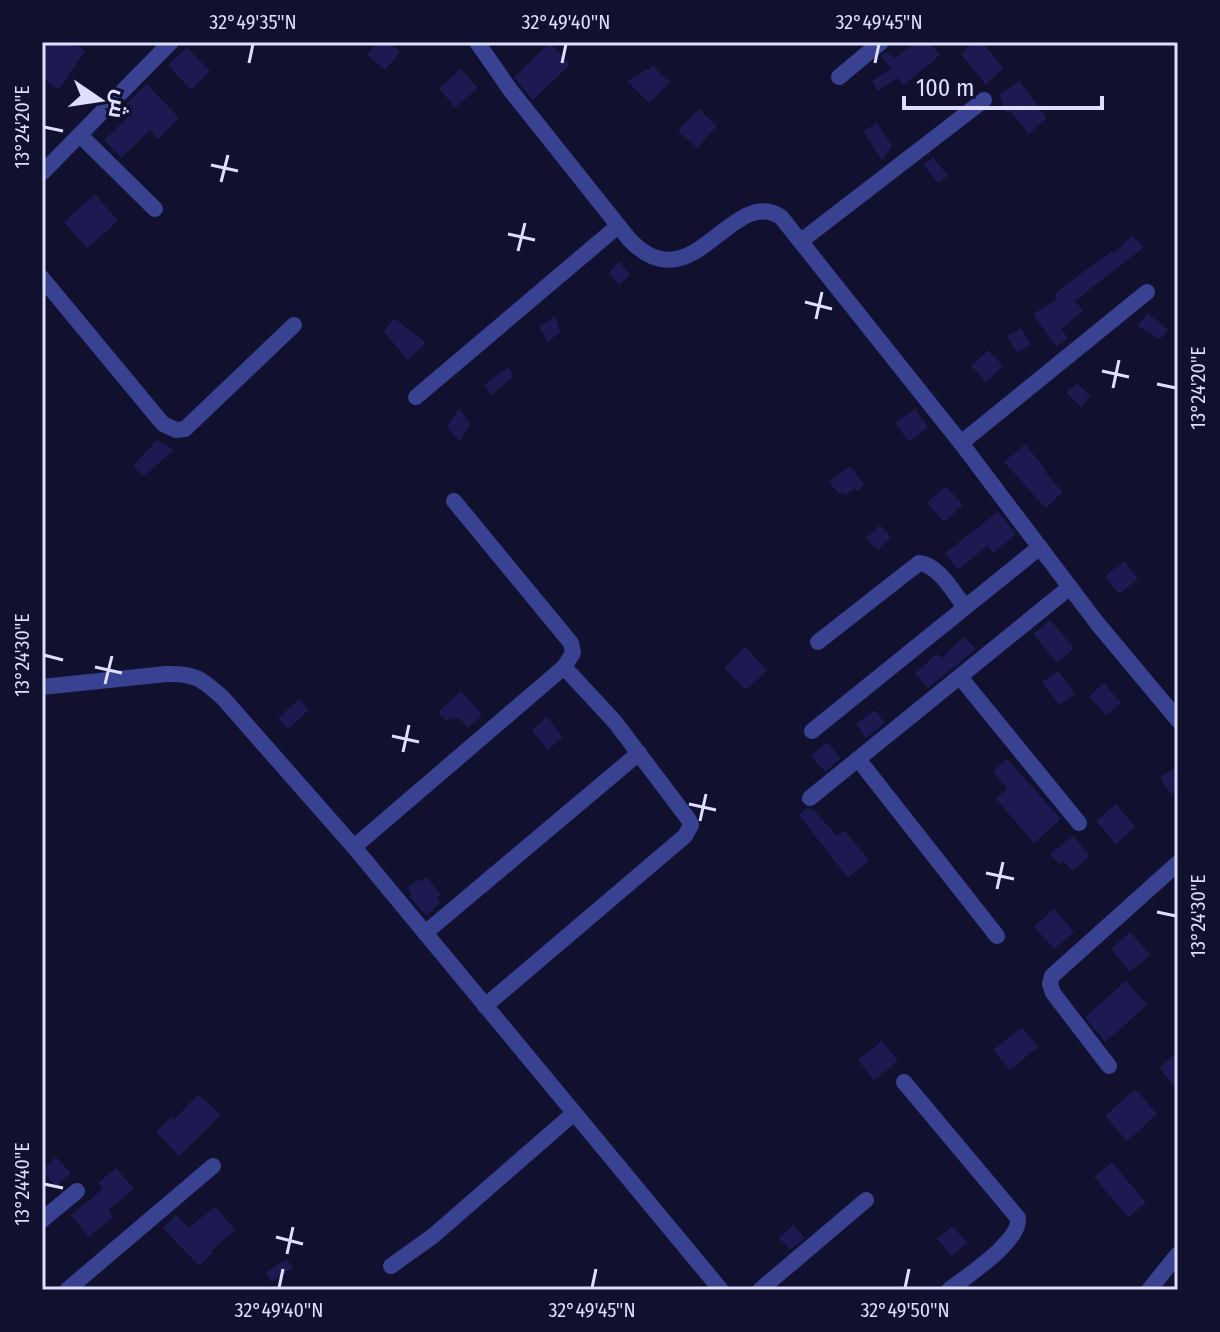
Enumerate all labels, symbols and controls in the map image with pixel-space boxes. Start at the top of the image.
text: 32°49'35"N [209,10,297,34]
text: 32°49'40"N [522,10,610,34]
text: 32°49'45"N [835,10,923,34]
north arrow [60,60,140,140]
scale bar [904,60,1102,110]
text: 100 m [916,74,974,102]
text: 13°24'20"E [10,85,34,169]
text: ش [103,88,135,121]
text: 13°24'20"E [1186,346,1210,430]
text: 13°24'30"E [10,613,34,697]
text: 13°24'30"E [1186,874,1210,958]
text: 13°24'40"E [10,1142,34,1226]
text: 32°49'40"N [235,1298,323,1322]
text: 32°49'45"N [548,1298,636,1322]
text: 32°49'50"N [860,1298,950,1322]

